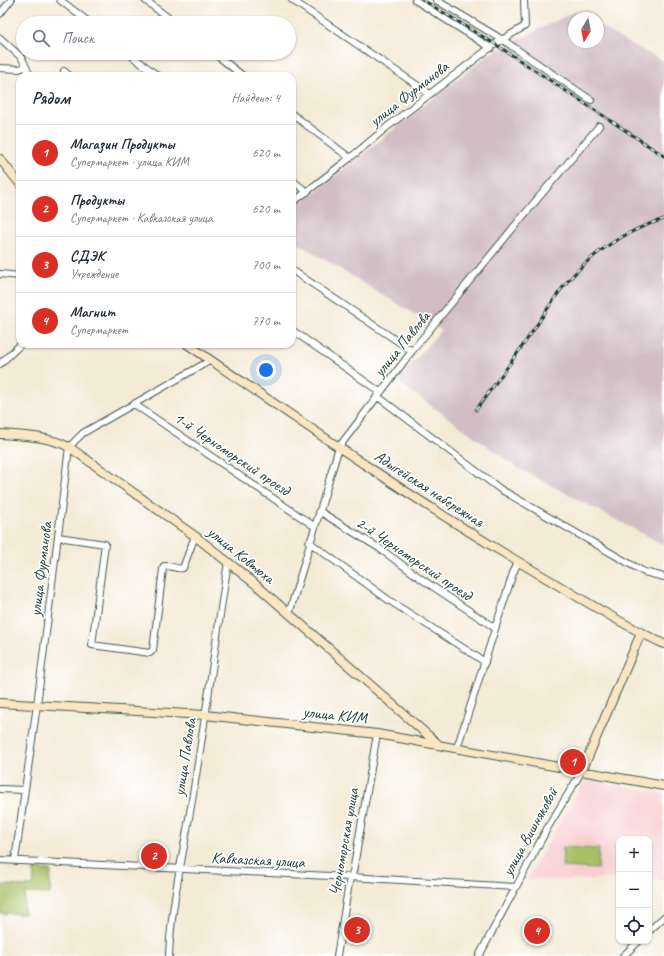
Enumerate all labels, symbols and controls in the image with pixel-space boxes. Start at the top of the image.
north arrow [568,12,604,48]
search box [16,16,296,60]
icon: search [30,27,52,49]
text: Поиск [62,29,94,48]
street label: улица Фурманова [365,56,453,132]
text: Рядом [32,88,70,109]
text: Найдено: 4 [232,90,280,106]
text: Магазин Продукты [70,135,175,154]
text: 1 [42,145,48,161]
text: 620 m [252,145,280,161]
text: Супермаркет · улица КИМ [70,154,189,170]
text: Продукты [70,191,124,210]
text: 2 [42,201,48,217]
text: 620 m [252,201,280,217]
text: Супермаркет · Кавказская улица [70,210,213,226]
text: СДЭК [70,247,104,266]
text: 3 [42,257,48,273]
text: 700 m [252,257,280,273]
text: Учреждение [70,266,118,282]
text: Магнит [70,303,115,322]
street label: улица Павлова [369,306,435,382]
text: 4 [42,313,48,329]
text: 770 m [252,313,280,329]
text: Супермаркет [70,322,128,338]
your location [256,360,276,380]
street label: 1-й Черноморский проезд [170,408,295,501]
street label: Адыгейская набережная [370,446,489,533]
street label: 2-й Черноморский проезд [352,513,477,606]
street label: улица Фурманова [25,520,57,618]
street label: улица Ковтюха [203,521,280,589]
street label: улица КИМ [301,702,369,728]
street label: улица Павлова [169,715,201,798]
pin: 1 [560,747,586,777]
street label: улица Вишняковой [497,783,563,880]
street label: Черноморская улица [325,785,364,897]
map controls [616,836,652,944]
button: + [616,836,652,872]
pin: 2 [141,841,167,871]
street label: Кавказская улица [211,848,306,872]
button: − [616,872,652,908]
button: locate [616,908,652,944]
pin: 3 [344,915,370,945]
pin: 4 [524,916,550,946]

